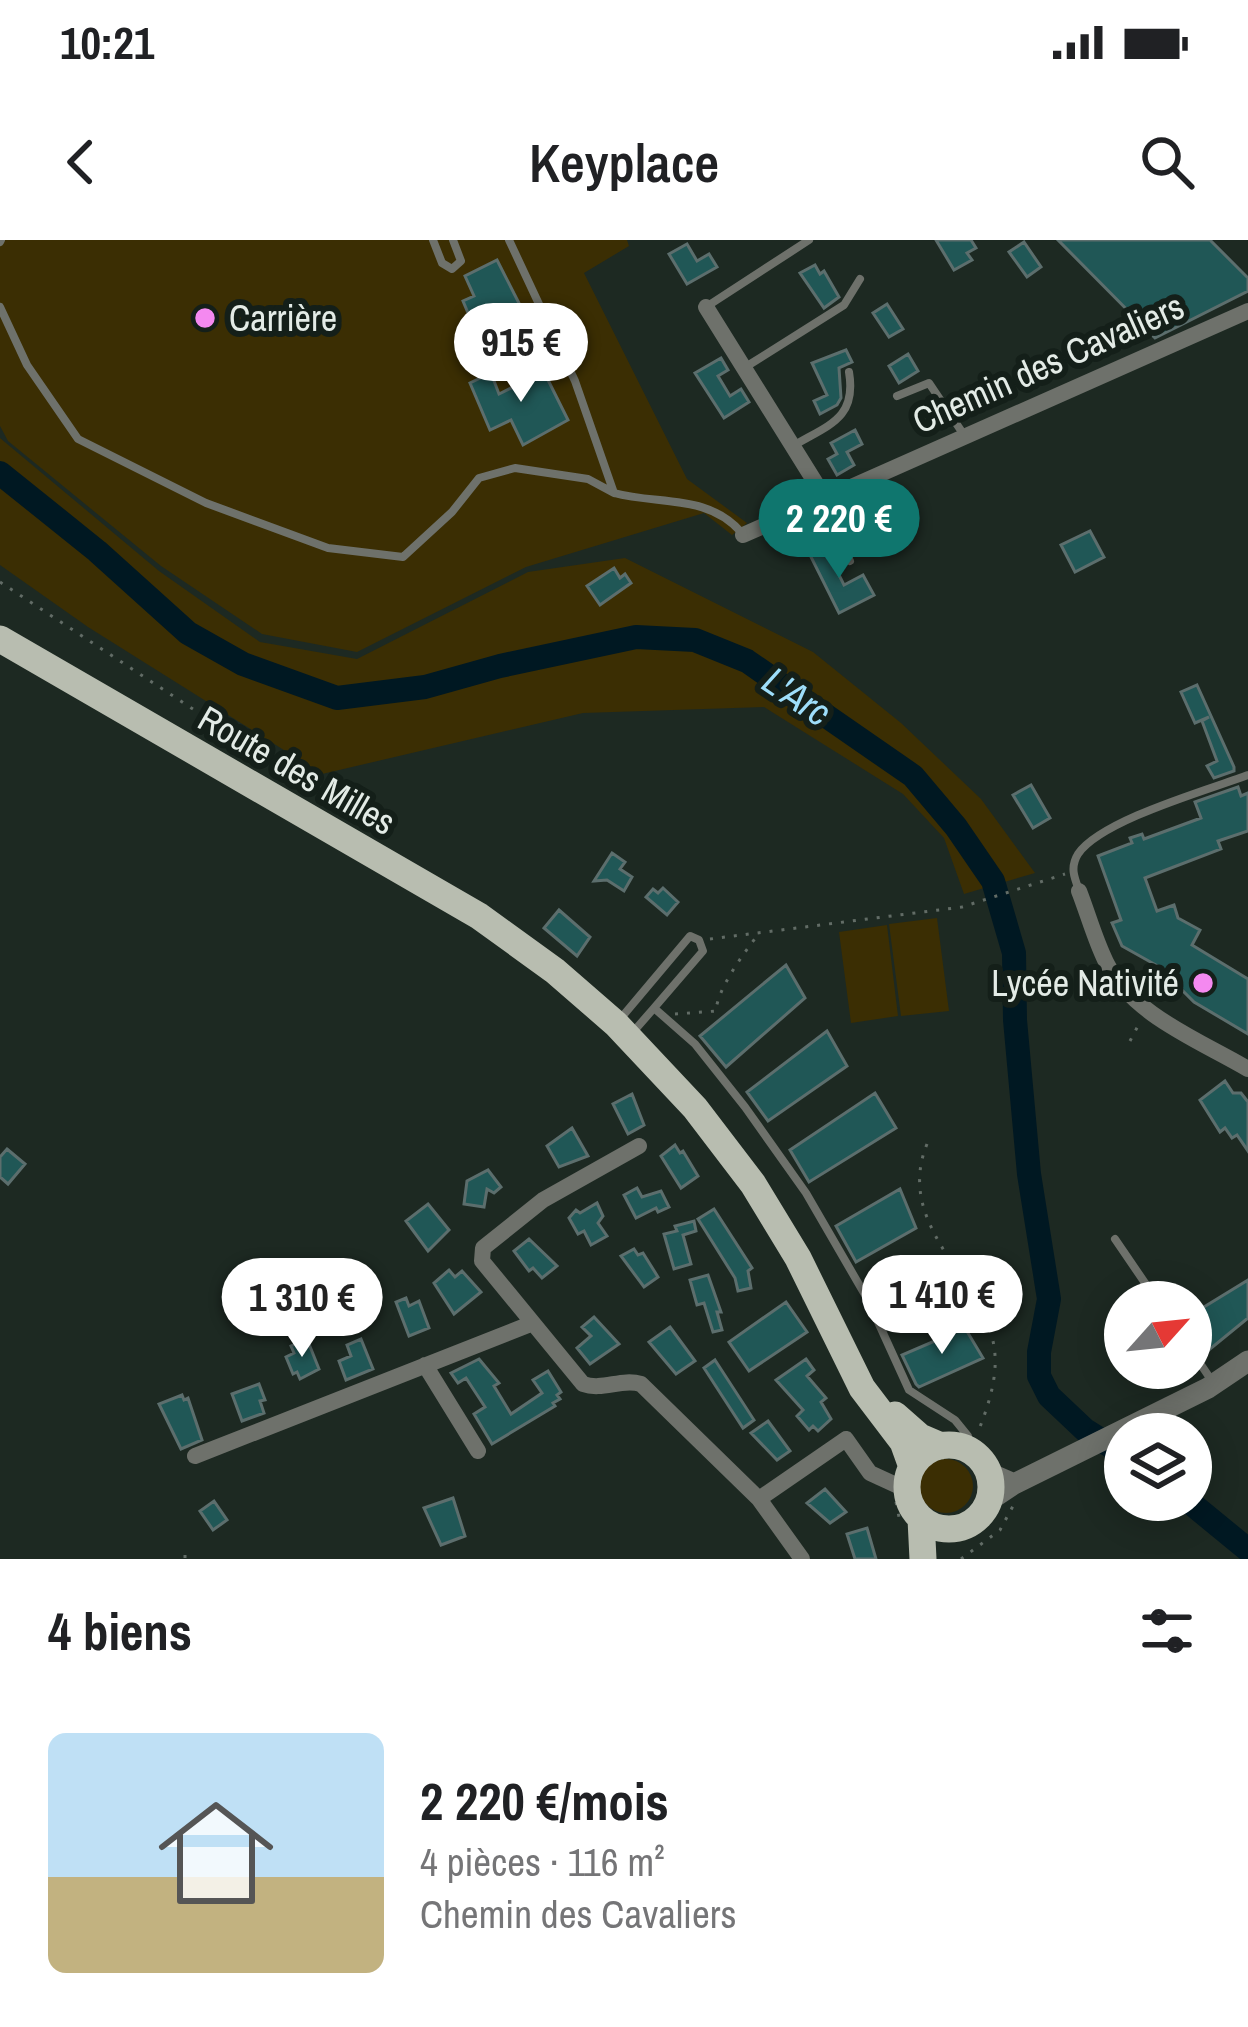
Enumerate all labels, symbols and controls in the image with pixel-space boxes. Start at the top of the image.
text: 10:21 [60,12,154,73]
text: Keyplace [529,126,719,199]
icon: back [48,129,114,195]
icon: search [1134,129,1200,195]
street label: Chemin des Cavaliers [905,282,1191,444]
place label: Carrière [229,294,337,342]
pin: 915 € [437,303,605,405]
marker: Carrière [192,305,218,331]
text: 915 € [481,316,561,368]
pin: 2 220 € [728,479,950,581]
text: 2 220 € [786,492,892,544]
water label: L'Arc [753,654,841,738]
street label: Route des Milles [190,694,404,846]
place label: Lycée Nativité [991,959,1179,1007]
marker: Lycée Nativité [1190,970,1216,996]
pin: 1 410 € [831,1255,1053,1357]
pin: 1 310 € [191,1258,413,1360]
text: 1 410 € [889,1268,995,1320]
text: 1 310 € [249,1271,355,1323]
north arrow [1104,1281,1212,1389]
map controls [1104,1281,1212,1521]
button: layers [1104,1413,1212,1521]
text: 4 biens [48,1597,192,1666]
icon: filters [1134,1598,1200,1664]
text: 2 220 €/mois [420,1767,669,1836]
icon: home [144,1781,288,1925]
text: 4 pièces · 116 m² [420,1836,665,1888]
text: Chemin des Cavaliers [420,1888,736,1940]

